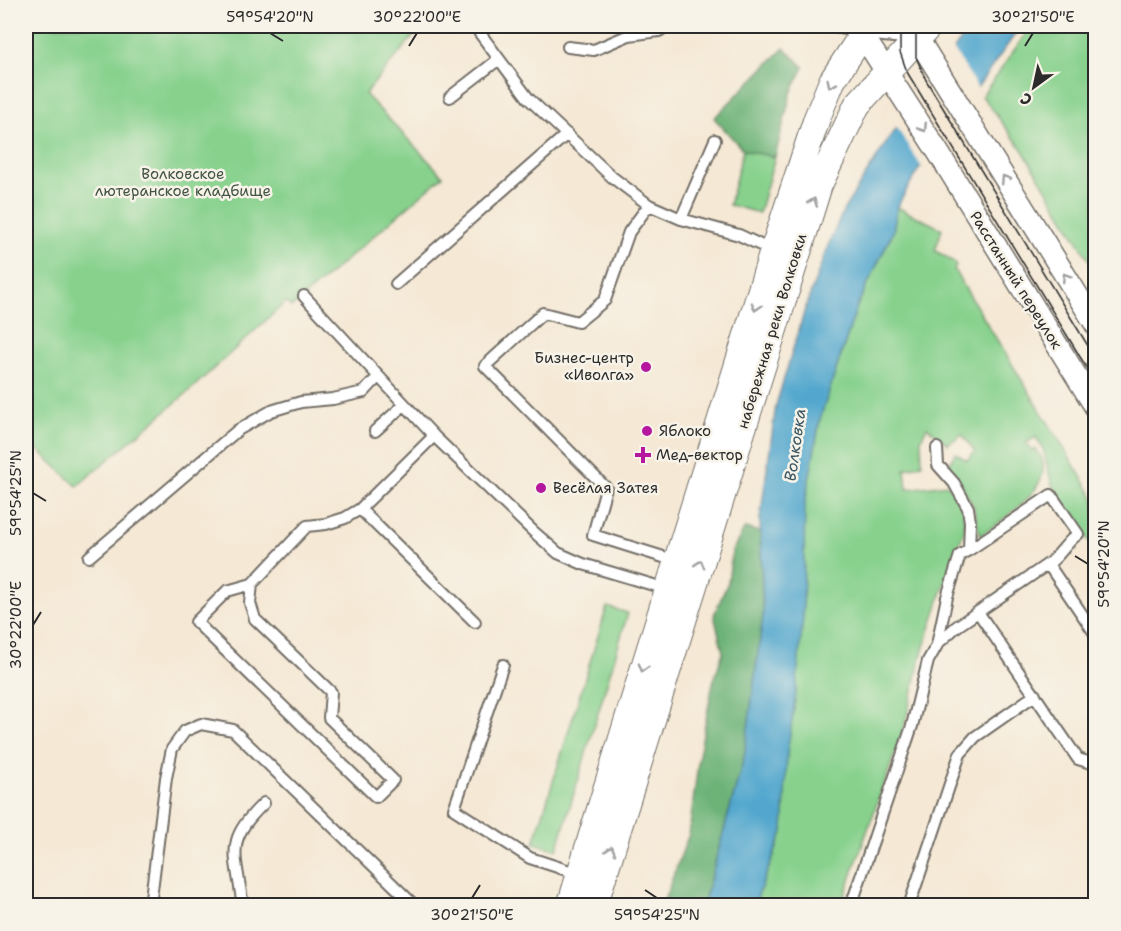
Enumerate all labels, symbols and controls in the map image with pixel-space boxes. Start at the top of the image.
text: 59°54'20"N [226,7,314,27]
text: 30°22'00"E [373,7,461,27]
text: 30°21'50"E [991,7,1075,27]
north arrow [1004,57,1064,117]
one-way arrow [827,78,839,89]
text: С [1016,88,1036,111]
one-way arrow [915,122,927,132]
park label: Волковское лютеранское кладбище [95,164,271,201]
one-way arrow [1001,175,1013,185]
one-way arrow [806,197,818,208]
street label: Расстанный переулок [965,207,1067,353]
street label: набережная реки Волковки [733,231,811,431]
one-way arrow [1062,273,1074,283]
one-way arrow [750,301,763,312]
place label: Бизнес-центр «Иволга» [534,348,634,385]
marker: Бизнес-центр «Иволга» [639,360,653,374]
water label: Волковка [780,407,811,483]
place label: Яблоко [659,421,711,441]
marker: Яблоко [640,424,654,438]
place label: Мед-вектор [656,445,743,465]
marker: Мед-вектор [634,446,652,464]
text: 59°54'25"N [6,450,26,536]
place label: Весёлая Затея [553,478,658,498]
marker: Весёлая Затея [534,481,548,495]
text: 59°54'20"N [1094,520,1114,608]
one-way arrow [693,559,705,570]
text: 30°22'00"E [6,581,26,669]
one-way arrow [638,662,650,673]
one-way arrow [604,845,616,856]
text: 30°21'50"E [430,905,514,925]
text: 59°54'25"N [614,905,700,925]

